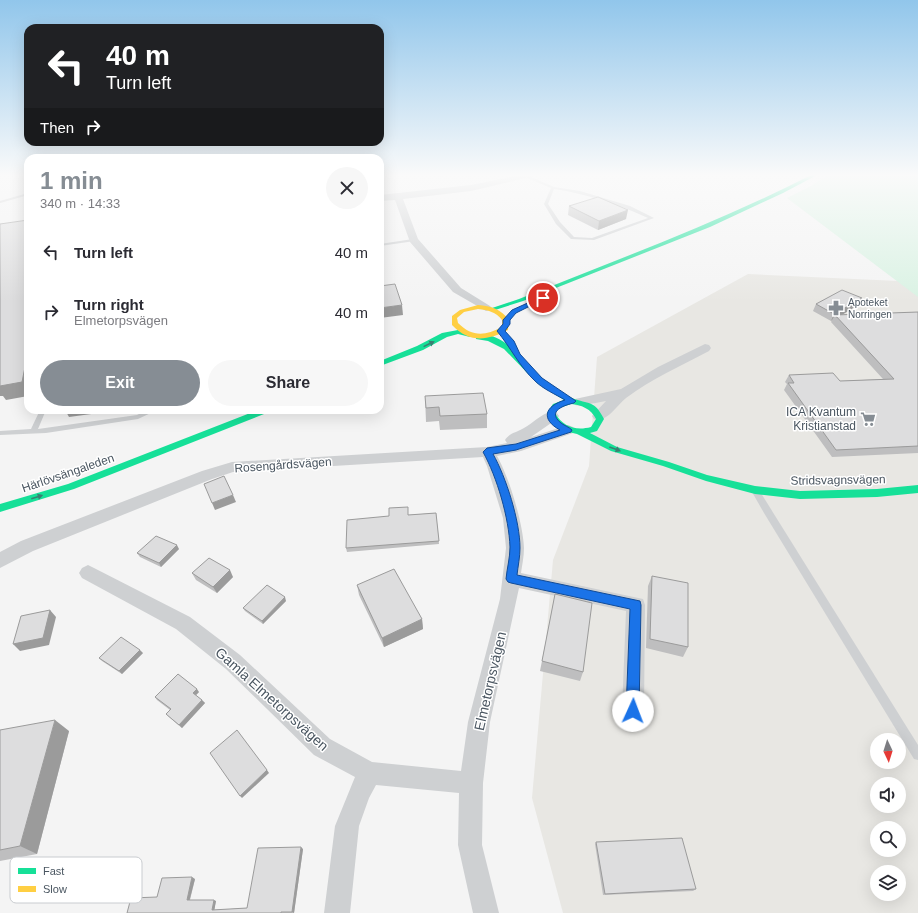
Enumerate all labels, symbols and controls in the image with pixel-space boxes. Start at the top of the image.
icon: left [40,40,92,92]
text: 40 m [106,40,170,71]
text: Turn left [106,73,171,93]
icon: right [82,116,104,138]
text: Then [40,119,74,136]
text: 1 min [40,167,103,194]
button: close [326,167,368,209]
text: 340 m · 14:33 [40,196,120,211]
icon: left [40,241,62,263]
text: Turn left [74,244,133,261]
text: 40 m [335,244,368,261]
pin [526,281,560,315]
icon: arrive [532,287,554,309]
text: Turn right [74,296,144,313]
place label: Apoteket Norringen [848,297,892,320]
pharmacy icon: Apoteket Norringen [827,299,845,317]
icon: right [40,301,62,323]
text: 40 m [335,304,368,321]
text: Elmetorpsvägen [74,313,168,328]
one-way arrow [423,341,434,347]
button: Exit [40,360,200,406]
button: Share [208,360,368,406]
place label: ICA Kvantum Kristianstad [786,405,856,433]
supermarket icon: ICA Kvantum Kristianstad [859,410,877,428]
one-way arrow [610,446,622,452]
street label: Härlövsängaleden [20,451,116,495]
street label: Rosengårdsvägen [234,455,332,475]
street label: Stridsvagnsvägen [790,472,886,488]
one-way arrow [32,494,44,500]
street label: Elmetorpsvägen [471,630,509,732]
street label: Gamla Elmetorpsvägen [212,644,332,754]
position arrow [612,690,654,732]
north arrow [870,733,906,769]
map controls [870,733,906,901]
button: sound [870,777,906,813]
button: search [870,821,906,857]
legend [10,857,142,903]
text: Fast [43,865,64,877]
button: layers [870,865,906,901]
text: Slow [43,883,67,895]

